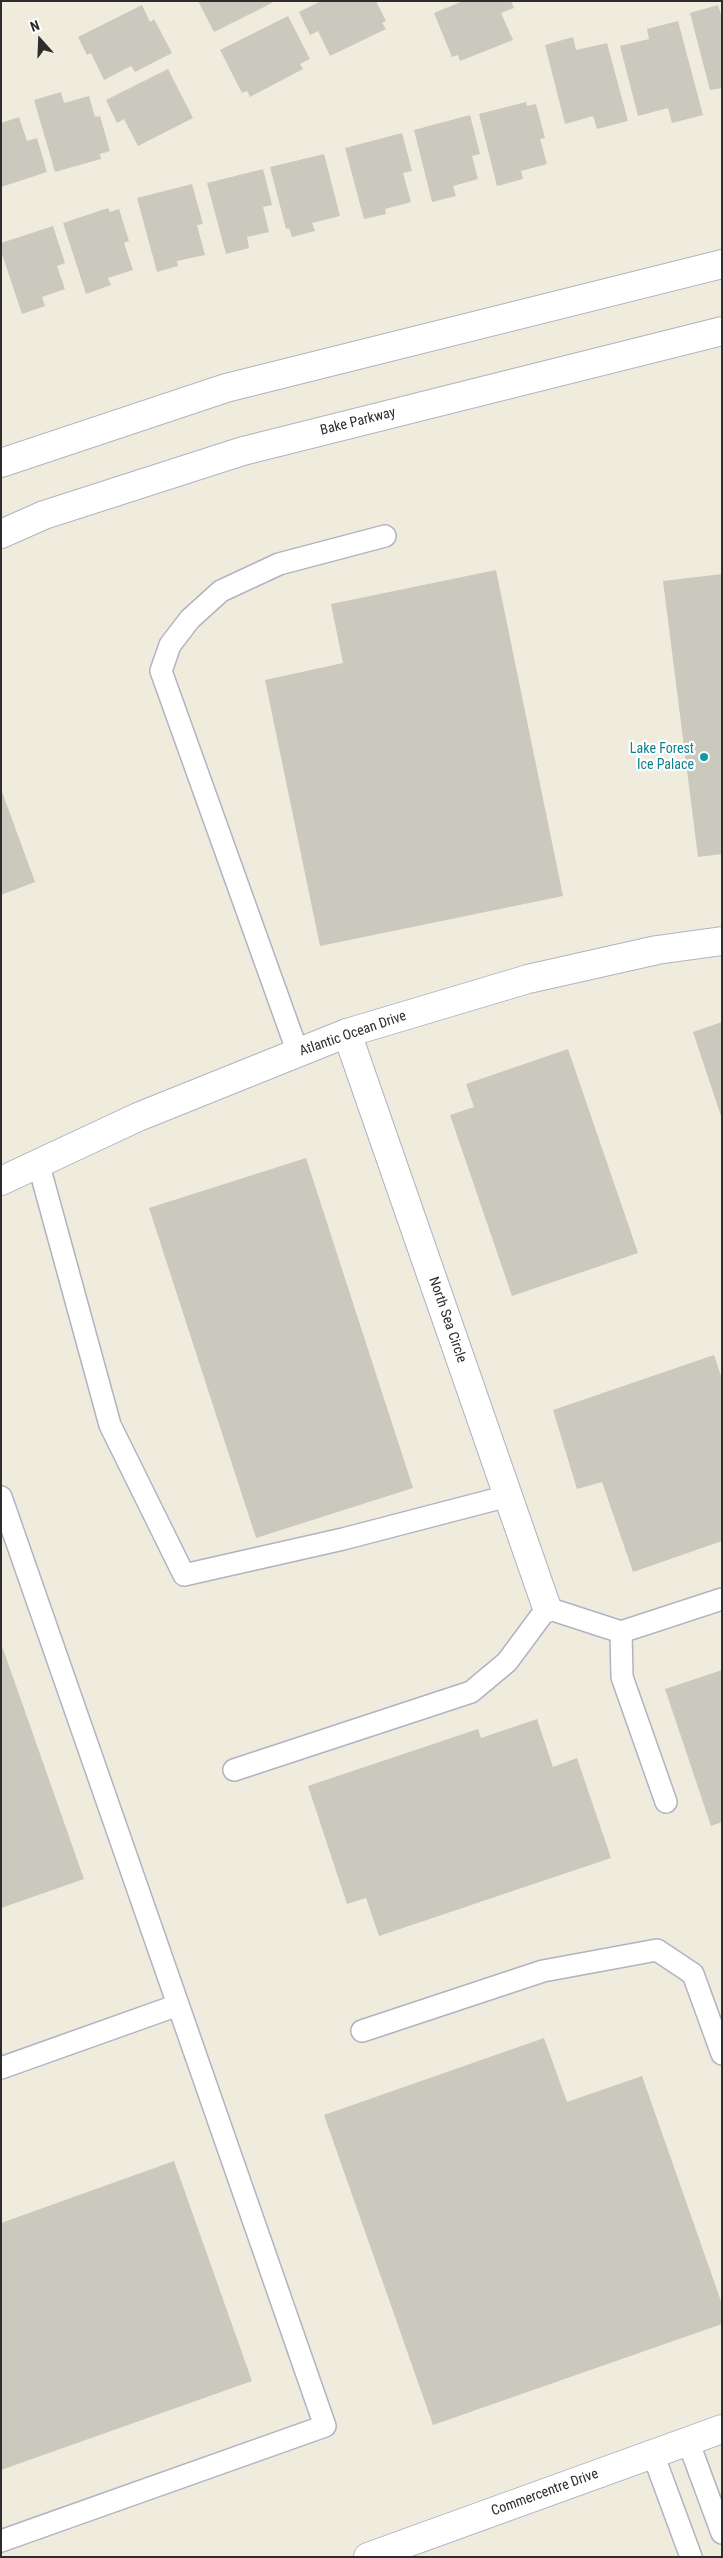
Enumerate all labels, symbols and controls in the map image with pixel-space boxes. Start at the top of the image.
north arrow [15,15,65,65]
text: N [28,17,42,35]
street label: Bake Parkway [319,405,397,439]
place label: Lake Forest Ice Palace [630,741,694,774]
marker: Lake Forest Ice Palace [698,751,710,763]
street label: Atlantic Ocean Drive [297,1008,409,1060]
street label: North Sea Circle [424,1275,470,1365]
street label: Commercentre Drive [489,2466,601,2520]

